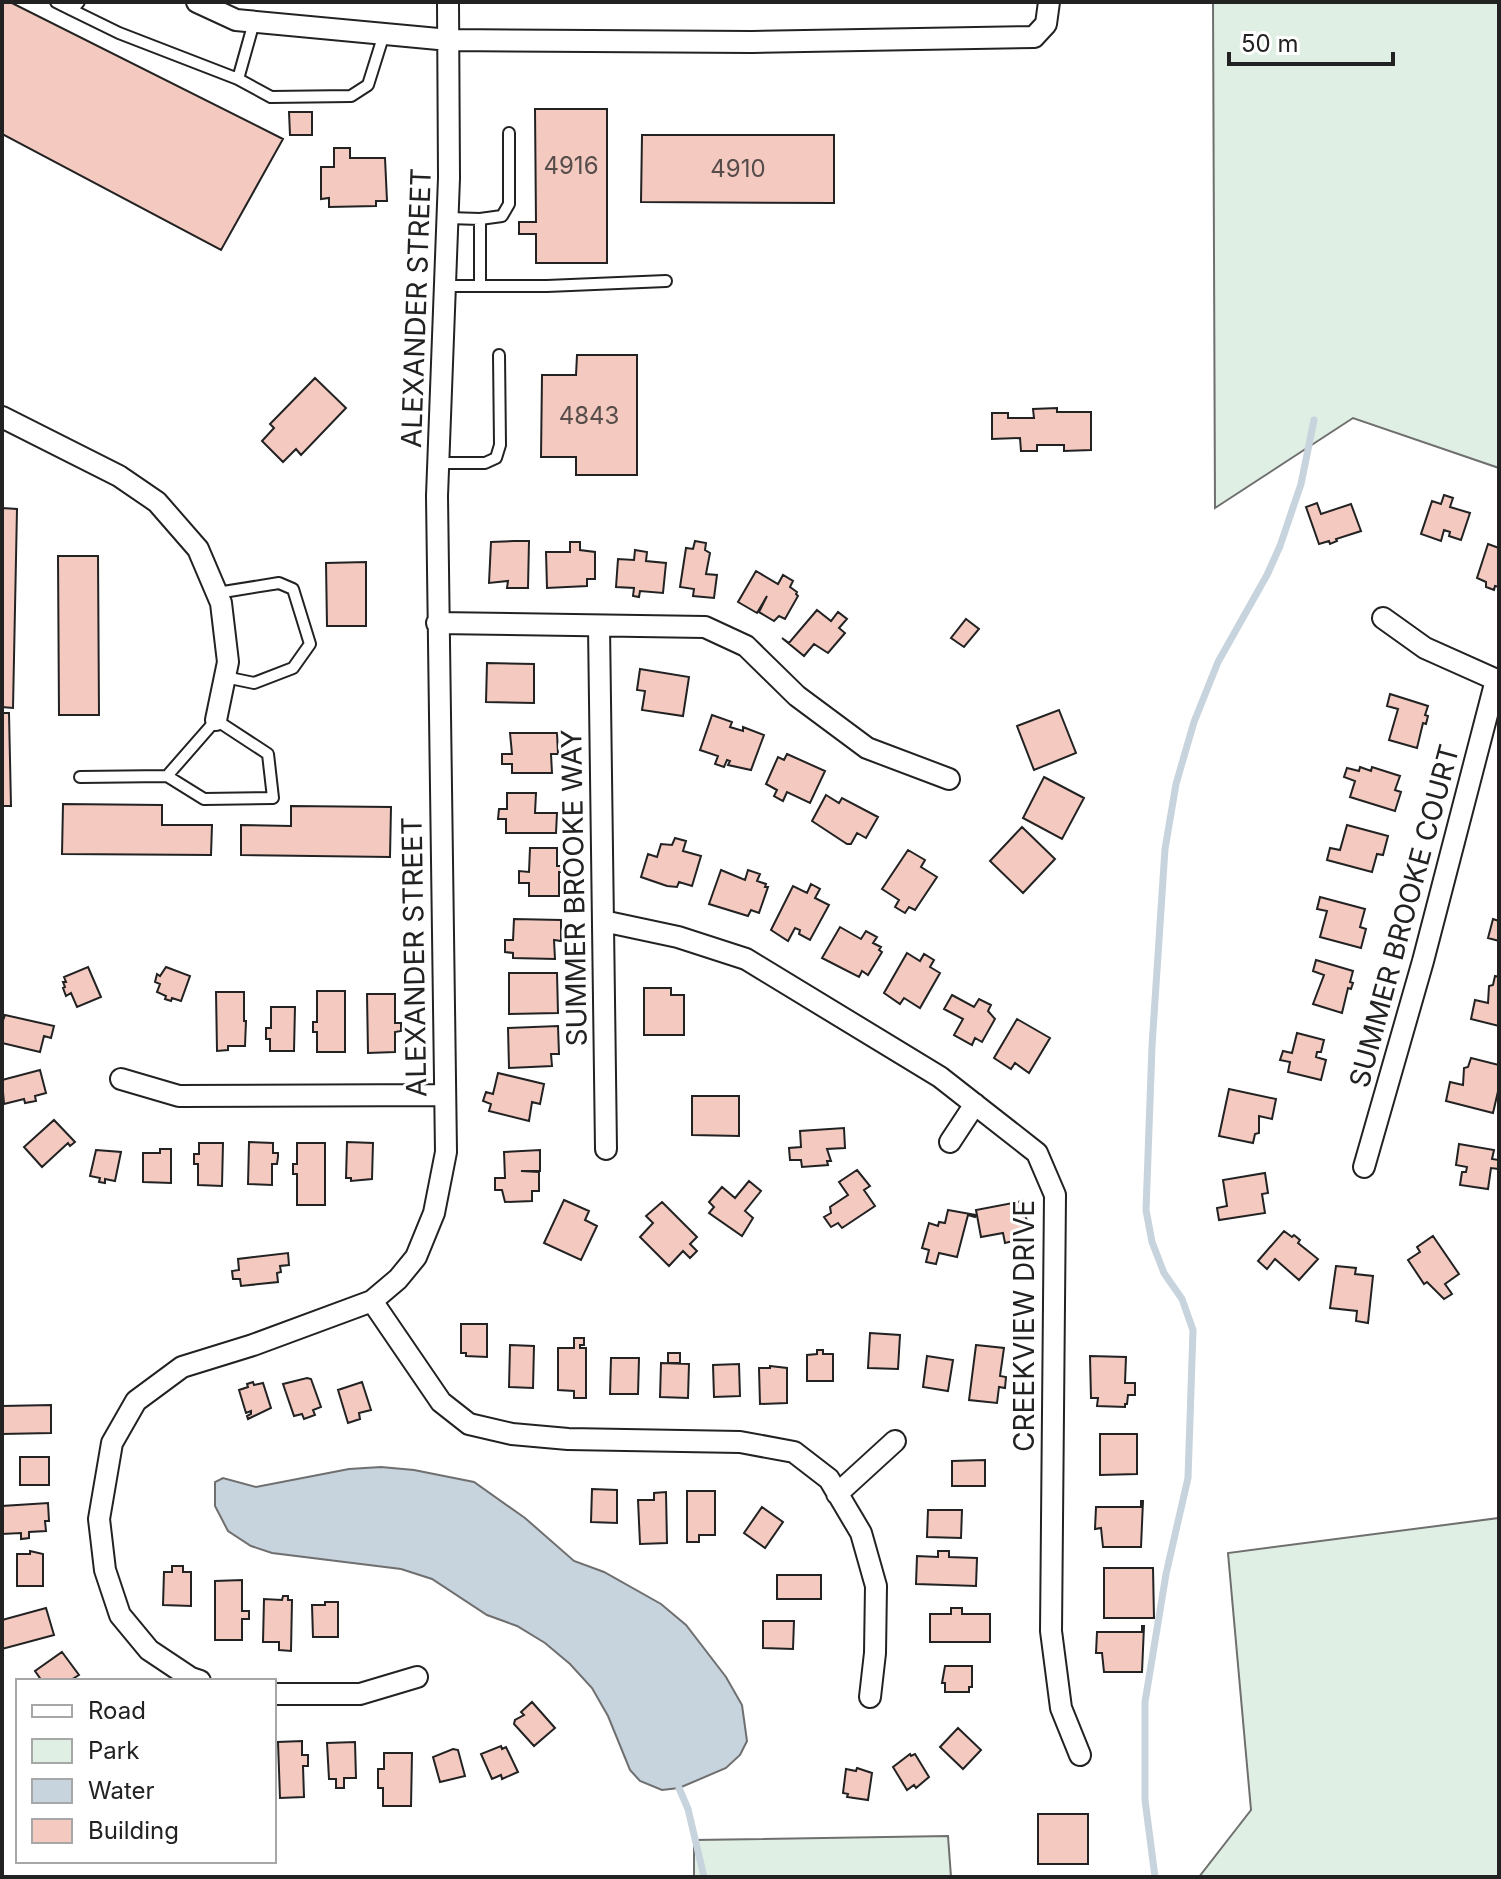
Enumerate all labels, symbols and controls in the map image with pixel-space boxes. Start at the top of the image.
scale bar [1229,16,1393,66]
text: 50 m [1241,29,1299,58]
house number: 4916 [543,151,599,180]
house number: 4910 [710,154,766,183]
street label: ALEXANDER STREET [394,167,438,449]
house number: 4843 [559,401,619,430]
street label: SUMMER BROOKE WAY [554,729,594,1047]
street label: SUMMER BROOKE COURT [1342,741,1466,1091]
street label: ALEXANDER STREET [395,817,433,1097]
street label: CREEKVIEW DRIVE [1007,1200,1041,1452]
legend [16,1679,276,1863]
text: Road [88,1696,146,1725]
text: Park [88,1736,139,1765]
text: Water [88,1776,155,1805]
text: Building [88,1816,179,1845]

